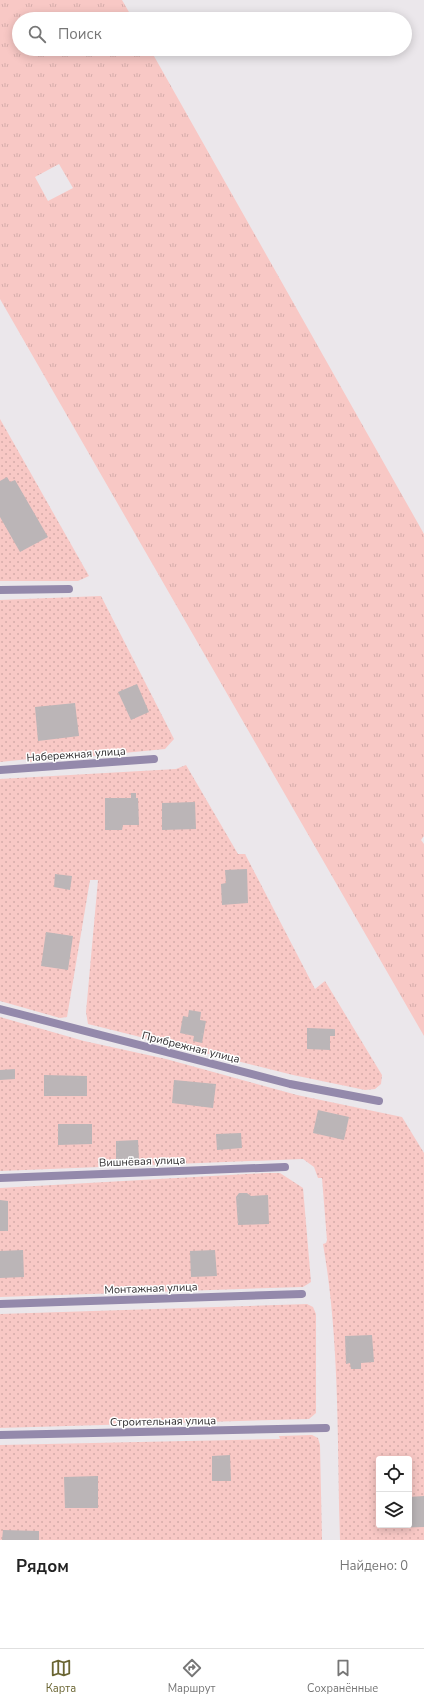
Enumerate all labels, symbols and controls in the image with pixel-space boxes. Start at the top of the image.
search box [12,12,412,56]
icon: search [26,23,48,45]
text: Поиск [58,24,102,44]
street label: Набережная улица [26,744,126,765]
street label: Прибрежная улица [140,1028,241,1067]
street label: Вишнёвая улица [99,1152,186,1171]
street label: Монтажная улица [104,1279,198,1298]
street label: Строительная улица [110,1413,216,1430]
map controls [376,1456,412,1528]
button: locate [376,1456,412,1492]
button: layers [376,1492,412,1528]
text: Рядом [16,1555,69,1578]
text: Найдено: 0 [340,1557,408,1575]
tab: Карта [46,1657,76,1696]
tab: Маршрут [168,1657,216,1696]
tab: Сохранённые [307,1657,378,1696]

